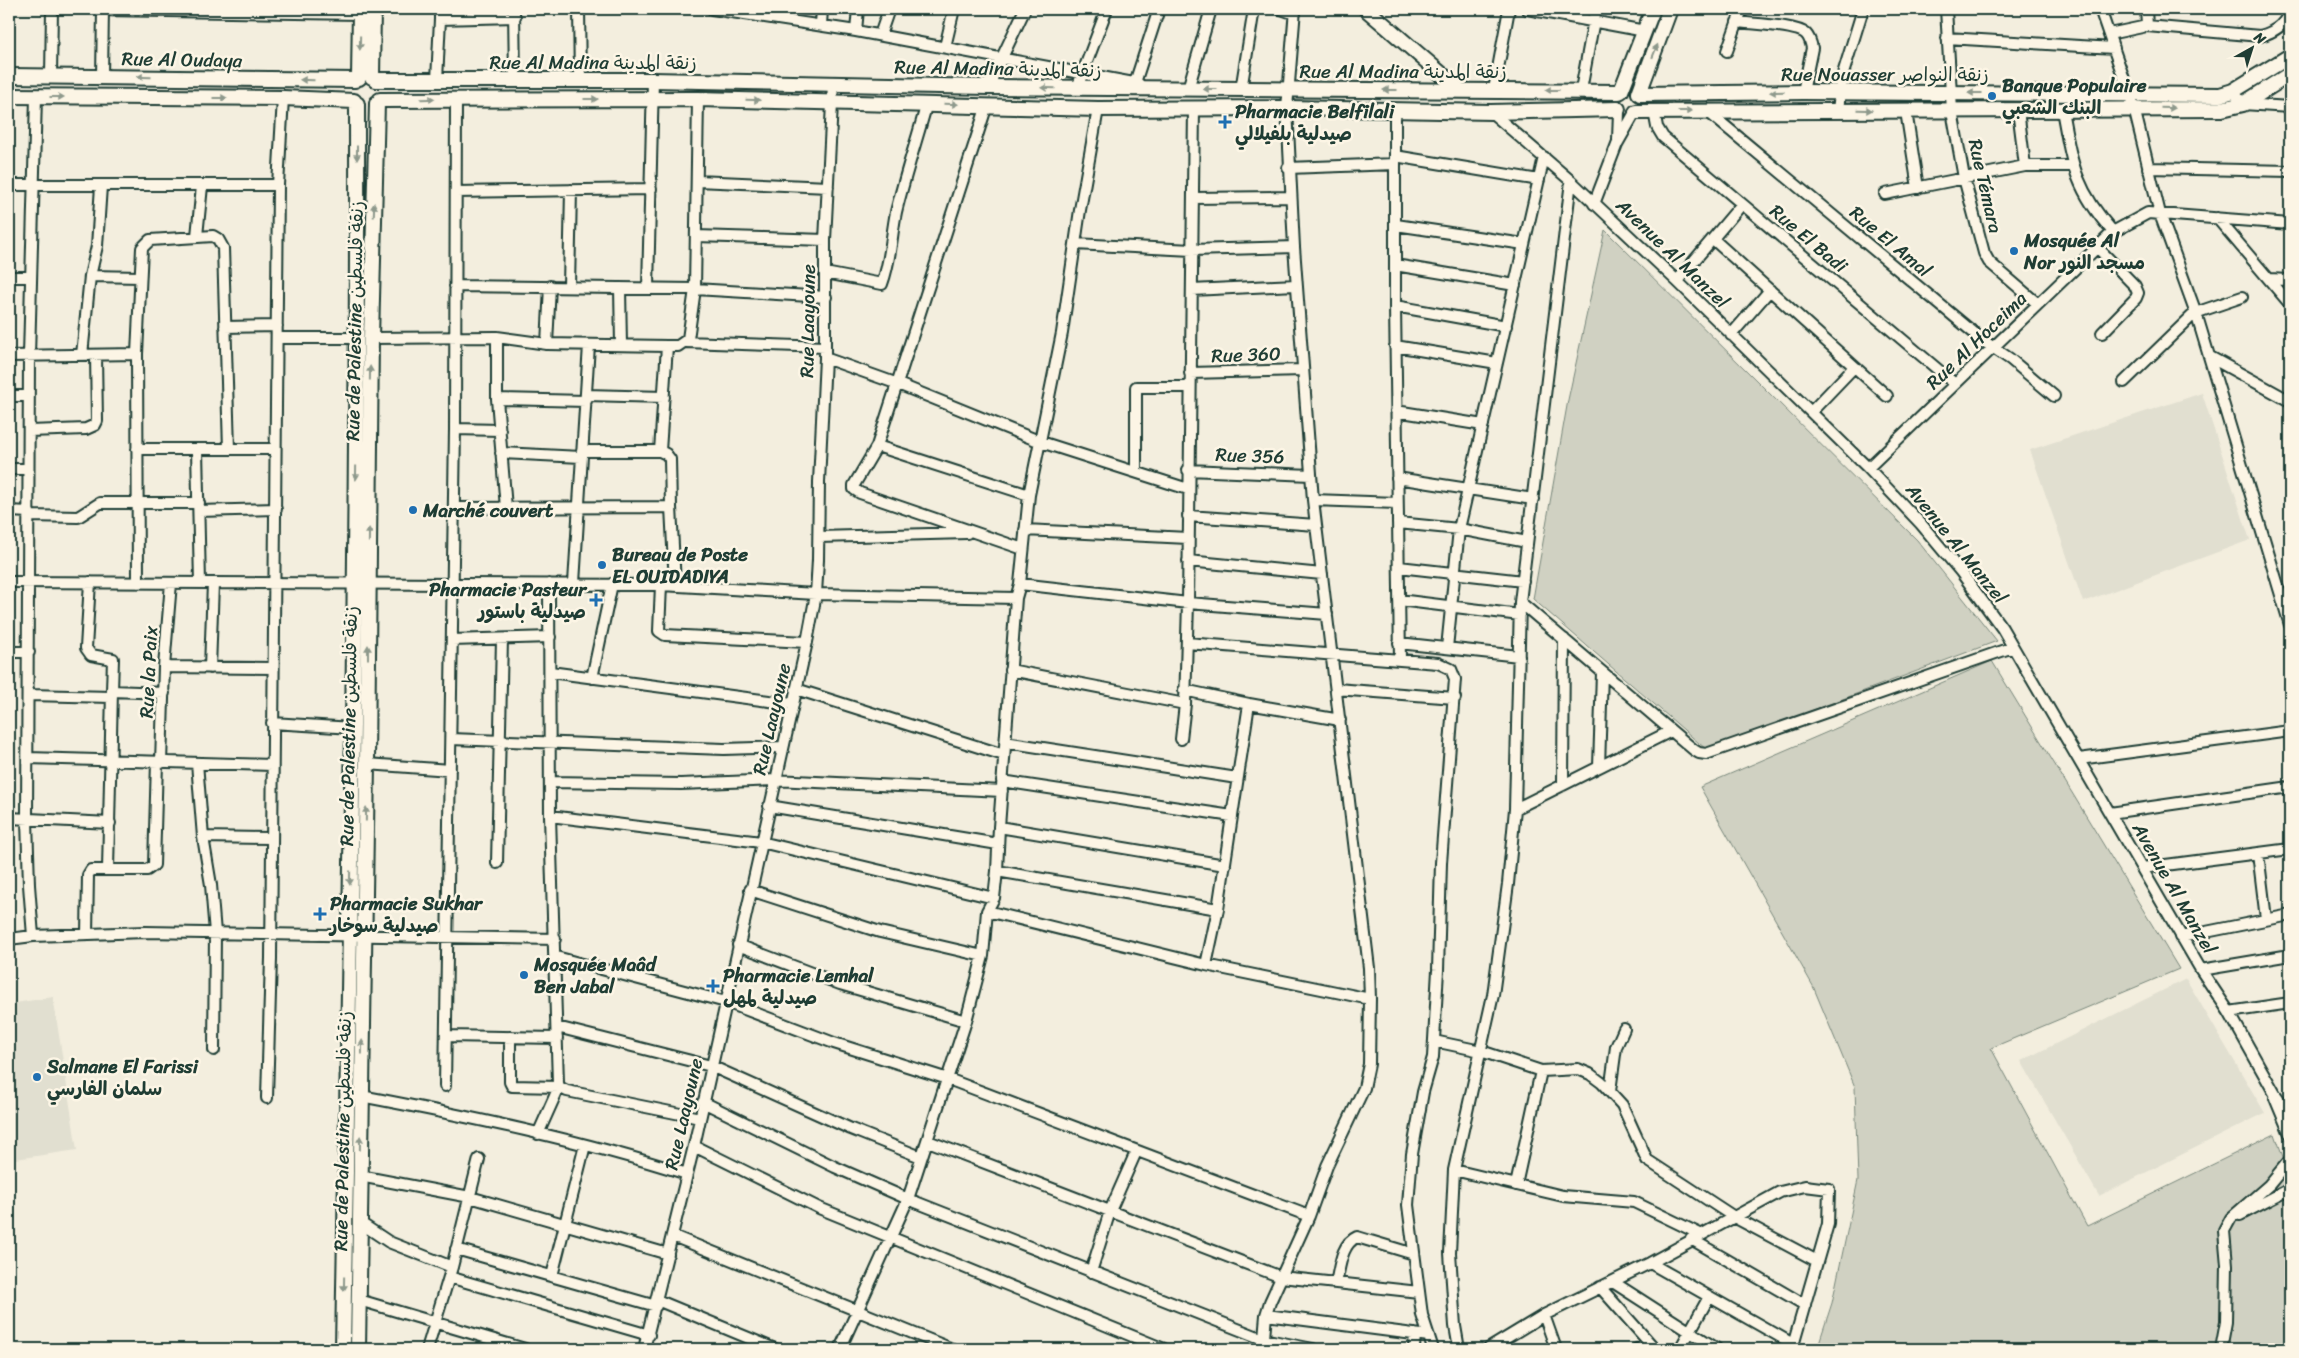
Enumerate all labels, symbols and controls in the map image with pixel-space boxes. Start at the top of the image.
north arrow [2226,22,2276,72]
text: N [2247,25,2272,51]
one-way arrow [355,36,363,52]
street label: Rue Al Oudaya [121,42,243,77]
one-way arrow [1652,44,1660,58]
street label: Rue Al Madina زنقة المدينة [489,46,697,79]
street label: Rue Al Madina زنقة المدينة [894,50,1102,87]
street label: Rue Al Madina زنقة المدينة [1299,55,1507,88]
street label: Rue Nouasser زنقة النواصر [1781,58,1989,91]
place label: Banque Populaire البنك الشعبي [2002,69,2147,124]
one-way arrow [136,73,152,81]
one-way arrow [298,76,314,84]
one-way arrow [1039,84,1055,92]
one-way arrow [1202,85,1218,93]
one-way arrow [1382,86,1398,94]
one-way arrow [1544,86,1560,94]
one-way arrow [1769,88,1785,96]
one-way arrow [1966,89,1982,97]
marker: Banque Populaire البنك الشعبي [1986,90,1998,102]
one-way arrow [50,93,66,101]
one-way arrow [212,94,228,102]
one-way arrow [421,95,437,103]
one-way arrow [583,95,599,103]
place label: Pharmacie Belfilali صيدلية بلفيلالي [1235,95,1396,150]
one-way arrow [746,96,762,104]
one-way arrow [943,100,959,108]
one-way arrow [2160,104,2176,112]
one-way arrow [1677,107,1693,115]
one-way arrow [1857,107,1873,115]
marker: Pharmacie Belfilali صيدلية بلفيلالي [1219,116,1231,128]
street label: Rue Témara [1959,136,2012,237]
one-way arrow [353,145,361,161]
street label: Avenue Al Manzel [1607,189,1738,317]
street label: Rue El Badi [1762,195,1856,282]
street label: Rue El Amal [1842,197,1940,286]
street label: Rue de Palestine زنقة فلسطين [336,201,373,441]
one-way arrow [371,202,379,218]
place label: Mosquée Al Nor مسجد النور [2023,224,2145,279]
marker: Mosquée Al Nor مسجد النور [2008,245,2020,257]
street label: Rue Laayoune [790,264,825,378]
street label: Rue Al Hoceima [1918,283,2035,398]
street label: Rue 360 [1211,337,1281,372]
one-way arrow [367,365,375,381]
street label: Rue 356 [1215,438,1285,473]
one-way arrow [352,465,360,481]
street label: Avenue Al Manzel [1897,475,2016,612]
place label: Marché couvert [422,494,554,527]
marker: Marché couvert [407,504,419,516]
one-way arrow [365,527,373,543]
place label: Bureau de Poste EL OUIDADIYA [612,538,748,593]
marker: Bureau de Poste EL OUIDADIYA [596,559,608,571]
place label: Pharmacie Pasteur صيدلية باستور [429,573,588,628]
marker: Pharmacie Pasteur صيدلية باستور [590,594,602,606]
street label: Rue de Palestine زنقة فلسطين [330,606,367,846]
street label: Rue la Paix [130,625,167,719]
one-way arrow [364,644,372,660]
street label: Rue Laayoune [743,660,800,778]
one-way arrow [362,806,370,822]
street label: Avenue Al Manzel [2123,815,2226,961]
one-way arrow [346,870,354,886]
place label: Pharmacie Sukhar صيدلية سوخار [328,887,484,942]
marker: Pharmacie Sukhar صيدلية سوخار [314,908,326,920]
place label: Mosquée Maâd Ben Jabal [533,948,658,1003]
place label: Pharmacie Lemhal صيدلية لمهل [723,959,875,1014]
marker: Mosquée Maâd Ben Jabal [518,969,530,981]
marker: Pharmacie Lemhal صيدلية لمهل [707,980,719,992]
street label: Rue de Palestine زنقة فلسطين [324,1011,361,1251]
one-way arrow [358,1039,366,1055]
place label: Salmane El Farissi سلمان الفارسي [46,1050,199,1105]
street label: Rue Laayoune [655,1055,712,1173]
marker: Salmane El Farissi سلمان الفارسي [31,1071,43,1083]
one-way arrow [356,1135,364,1151]
one-way arrow [340,1276,348,1292]

